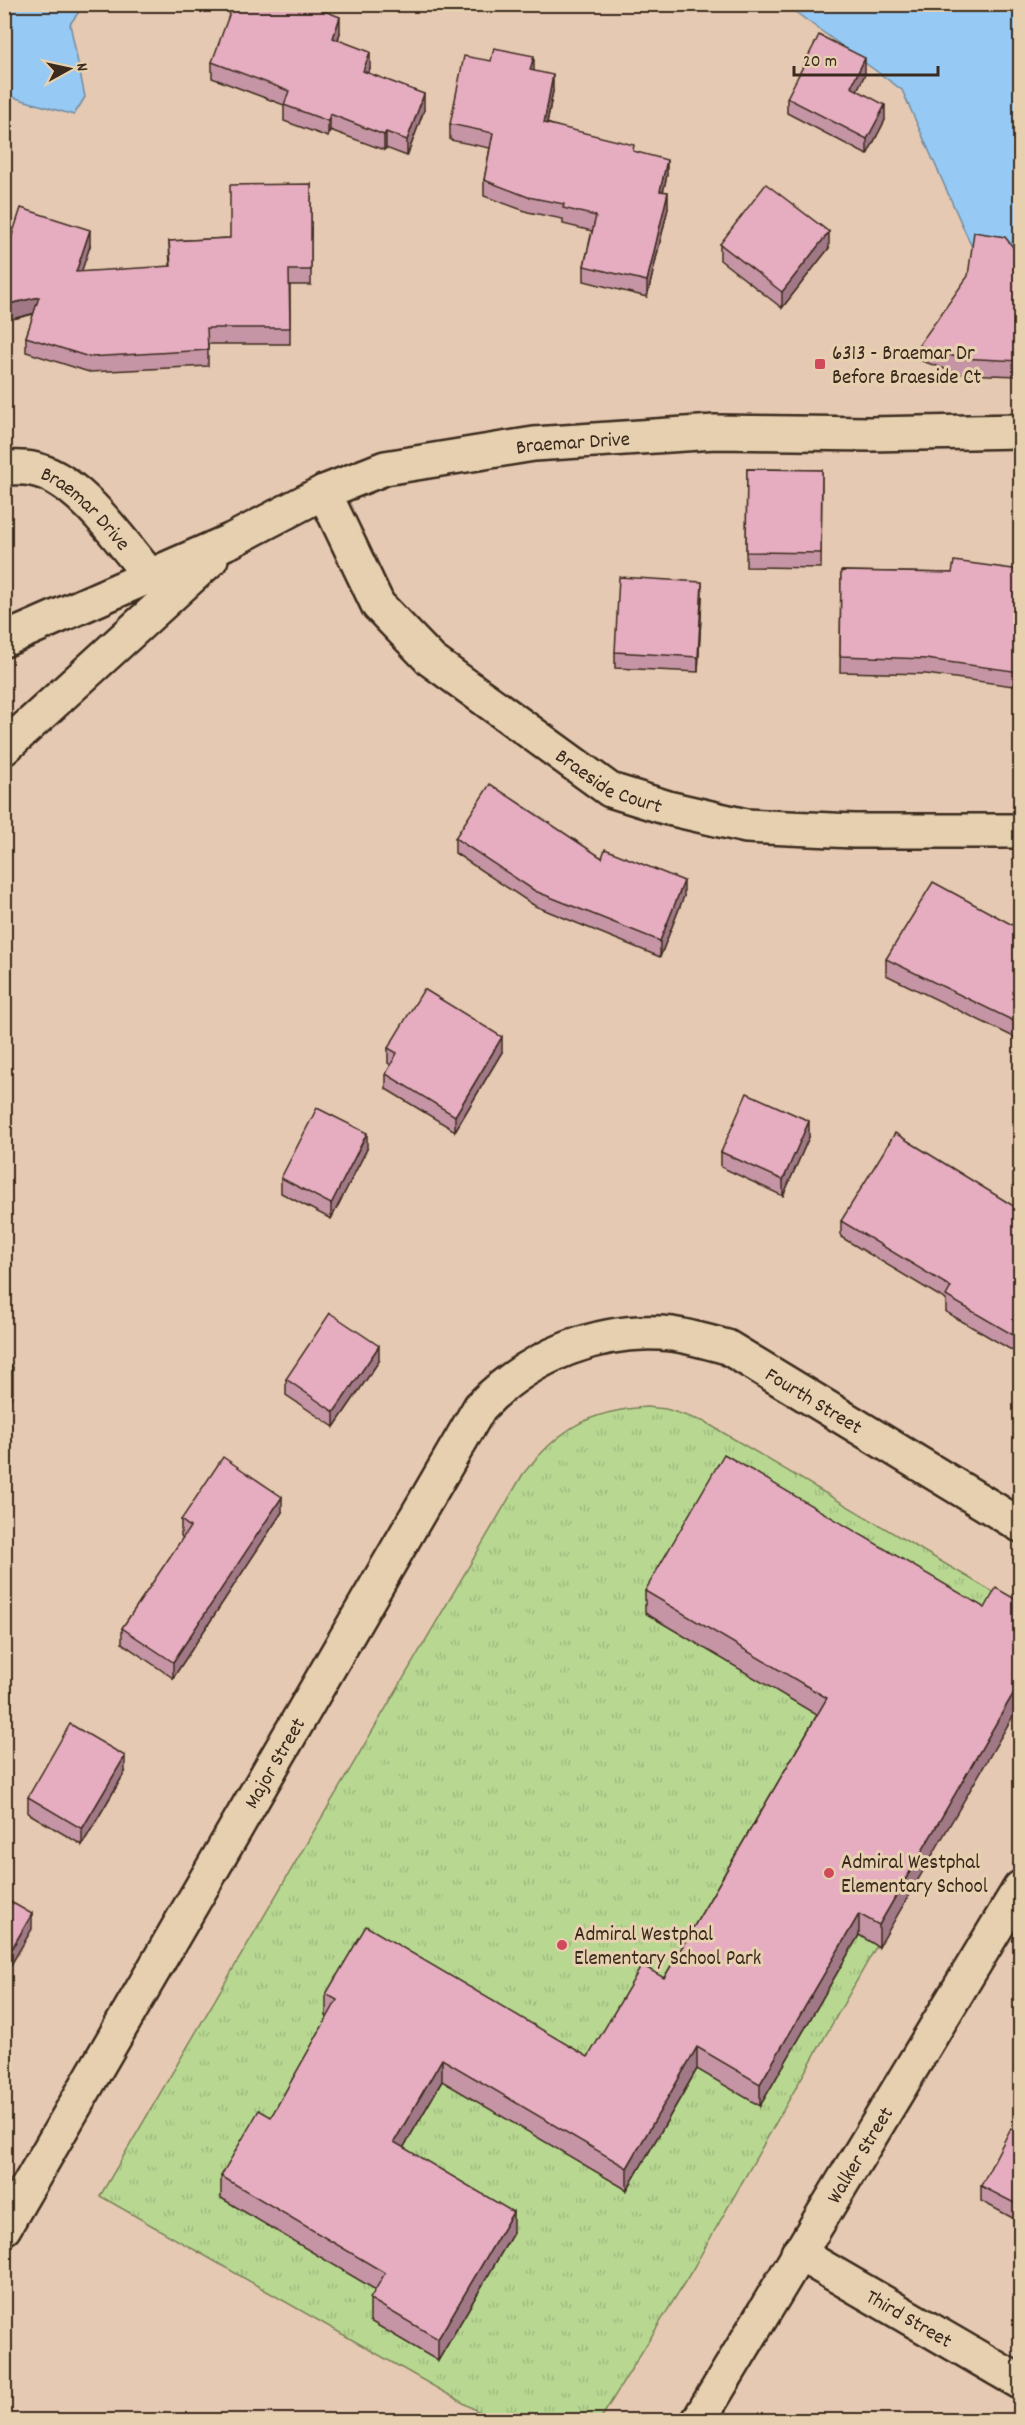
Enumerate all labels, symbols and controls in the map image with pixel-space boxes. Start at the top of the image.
north arrow [39,39,99,99]
scale bar [794,39,938,77]
text: 20 m [803,50,837,75]
text: N [69,62,93,73]
place label: 6313 - Braemar Dr Before Braeside Ct [832,340,982,394]
marker: 6313 - Braemar Dr Before Braeside Ct [813,357,827,371]
street label: Braemar Drive [514,426,631,465]
street label: Braemar Drive [35,461,136,558]
street label: Braeside Court [548,743,665,823]
street label: Fourth Street [758,1361,867,1444]
street label: Major Street [238,1713,315,1815]
place label: Admiral Westphal Elementary School [841,1849,988,1903]
marker: Admiral Westphal Elementary School [822,1866,836,1880]
place label: Admiral Westphal Elementary School Park [574,1921,761,1975]
marker: Admiral Westphal Elementary School Park [555,1938,569,1952]
street label: Walker Street [821,2102,903,2210]
street label: Third Street [859,2283,957,2357]

